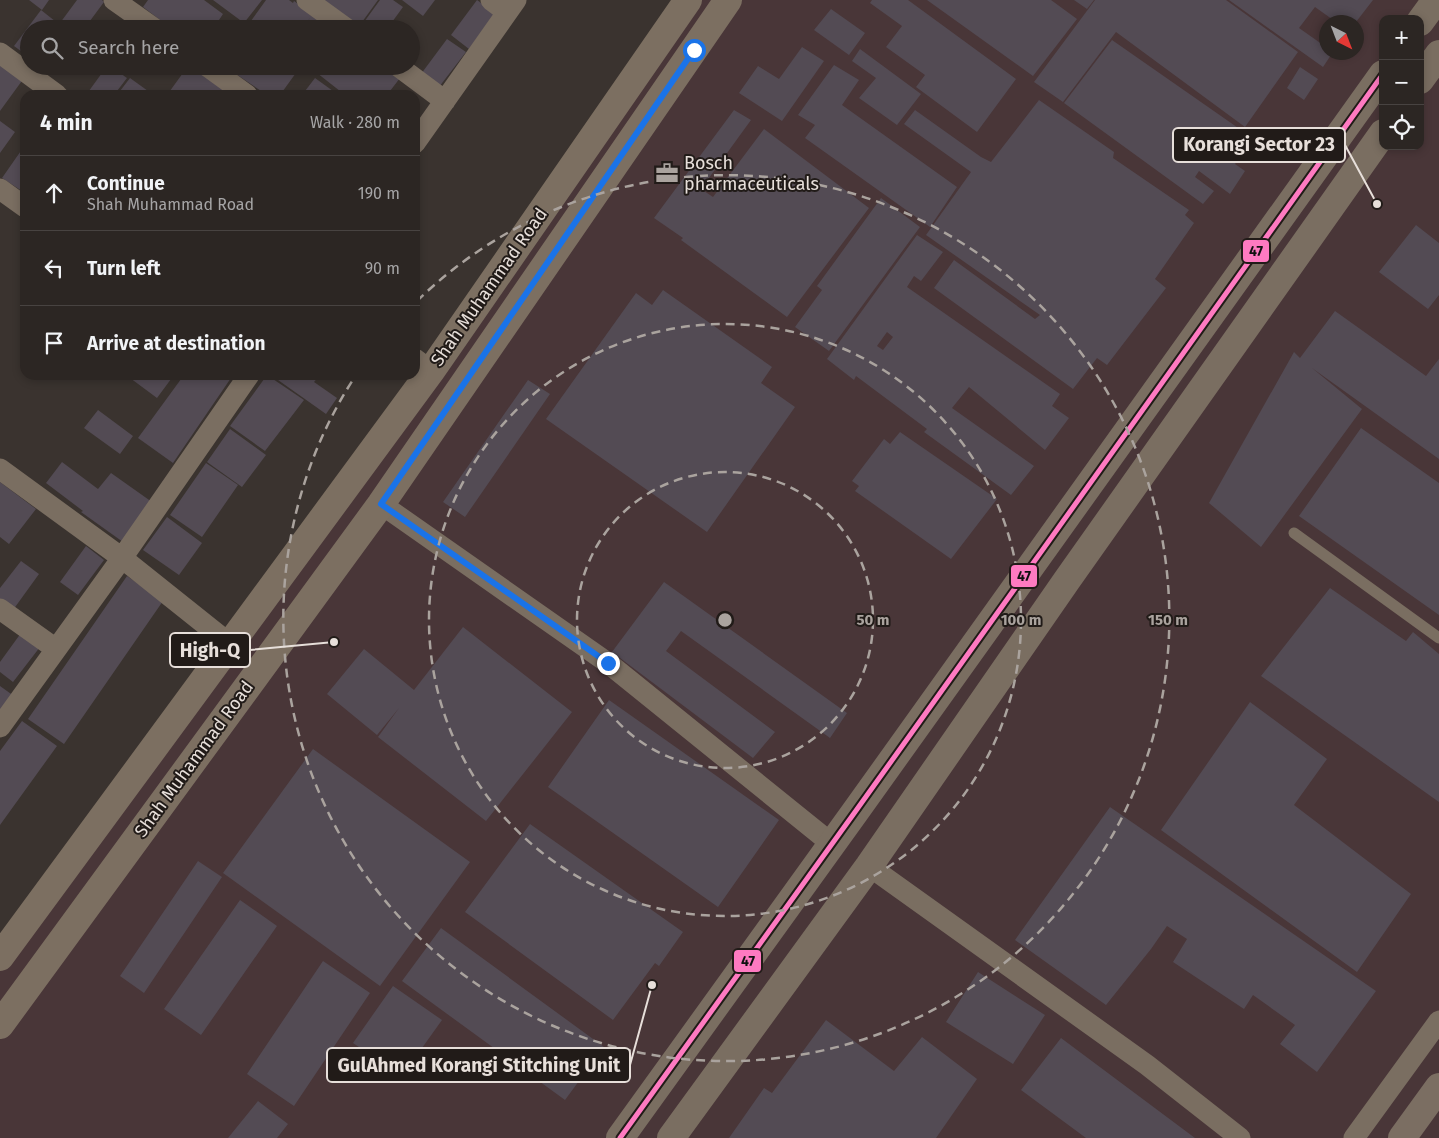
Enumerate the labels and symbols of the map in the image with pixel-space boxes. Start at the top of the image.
north arrow [1319,15,1364,60]
route start [683,39,706,62]
callout: Korangi Sector 23 [1173,128,1345,162]
text: Korangi Sector 23 [1183,133,1335,156]
place label: Bosch pharmaceuticals [684,152,819,195]
office icon: Bosch pharmaceuticals [654,160,680,186]
street label: Shah Muhammad Road [426,204,552,370]
line badge: 47 [1242,239,1270,263]
text: 47 [1249,243,1263,260]
line badge: 47 [1010,564,1038,588]
text: 47 [1017,568,1031,585]
centre of rings [716,611,734,629]
text: 50 m [856,611,890,629]
text: 100 m [1001,611,1041,629]
text: 150 m [1148,611,1188,629]
callout: High-Q [170,633,250,667]
text: High-Q [180,639,241,662]
route end [597,652,620,675]
street label: Shah Muhammad Road [130,676,258,842]
line badge: 47 [733,949,762,973]
text: 47 [741,953,755,970]
callout: GulAhmed Korangi Stitching Unit [327,1048,630,1082]
text: GulAhmed Korangi Stitching Unit [338,1054,621,1077]

